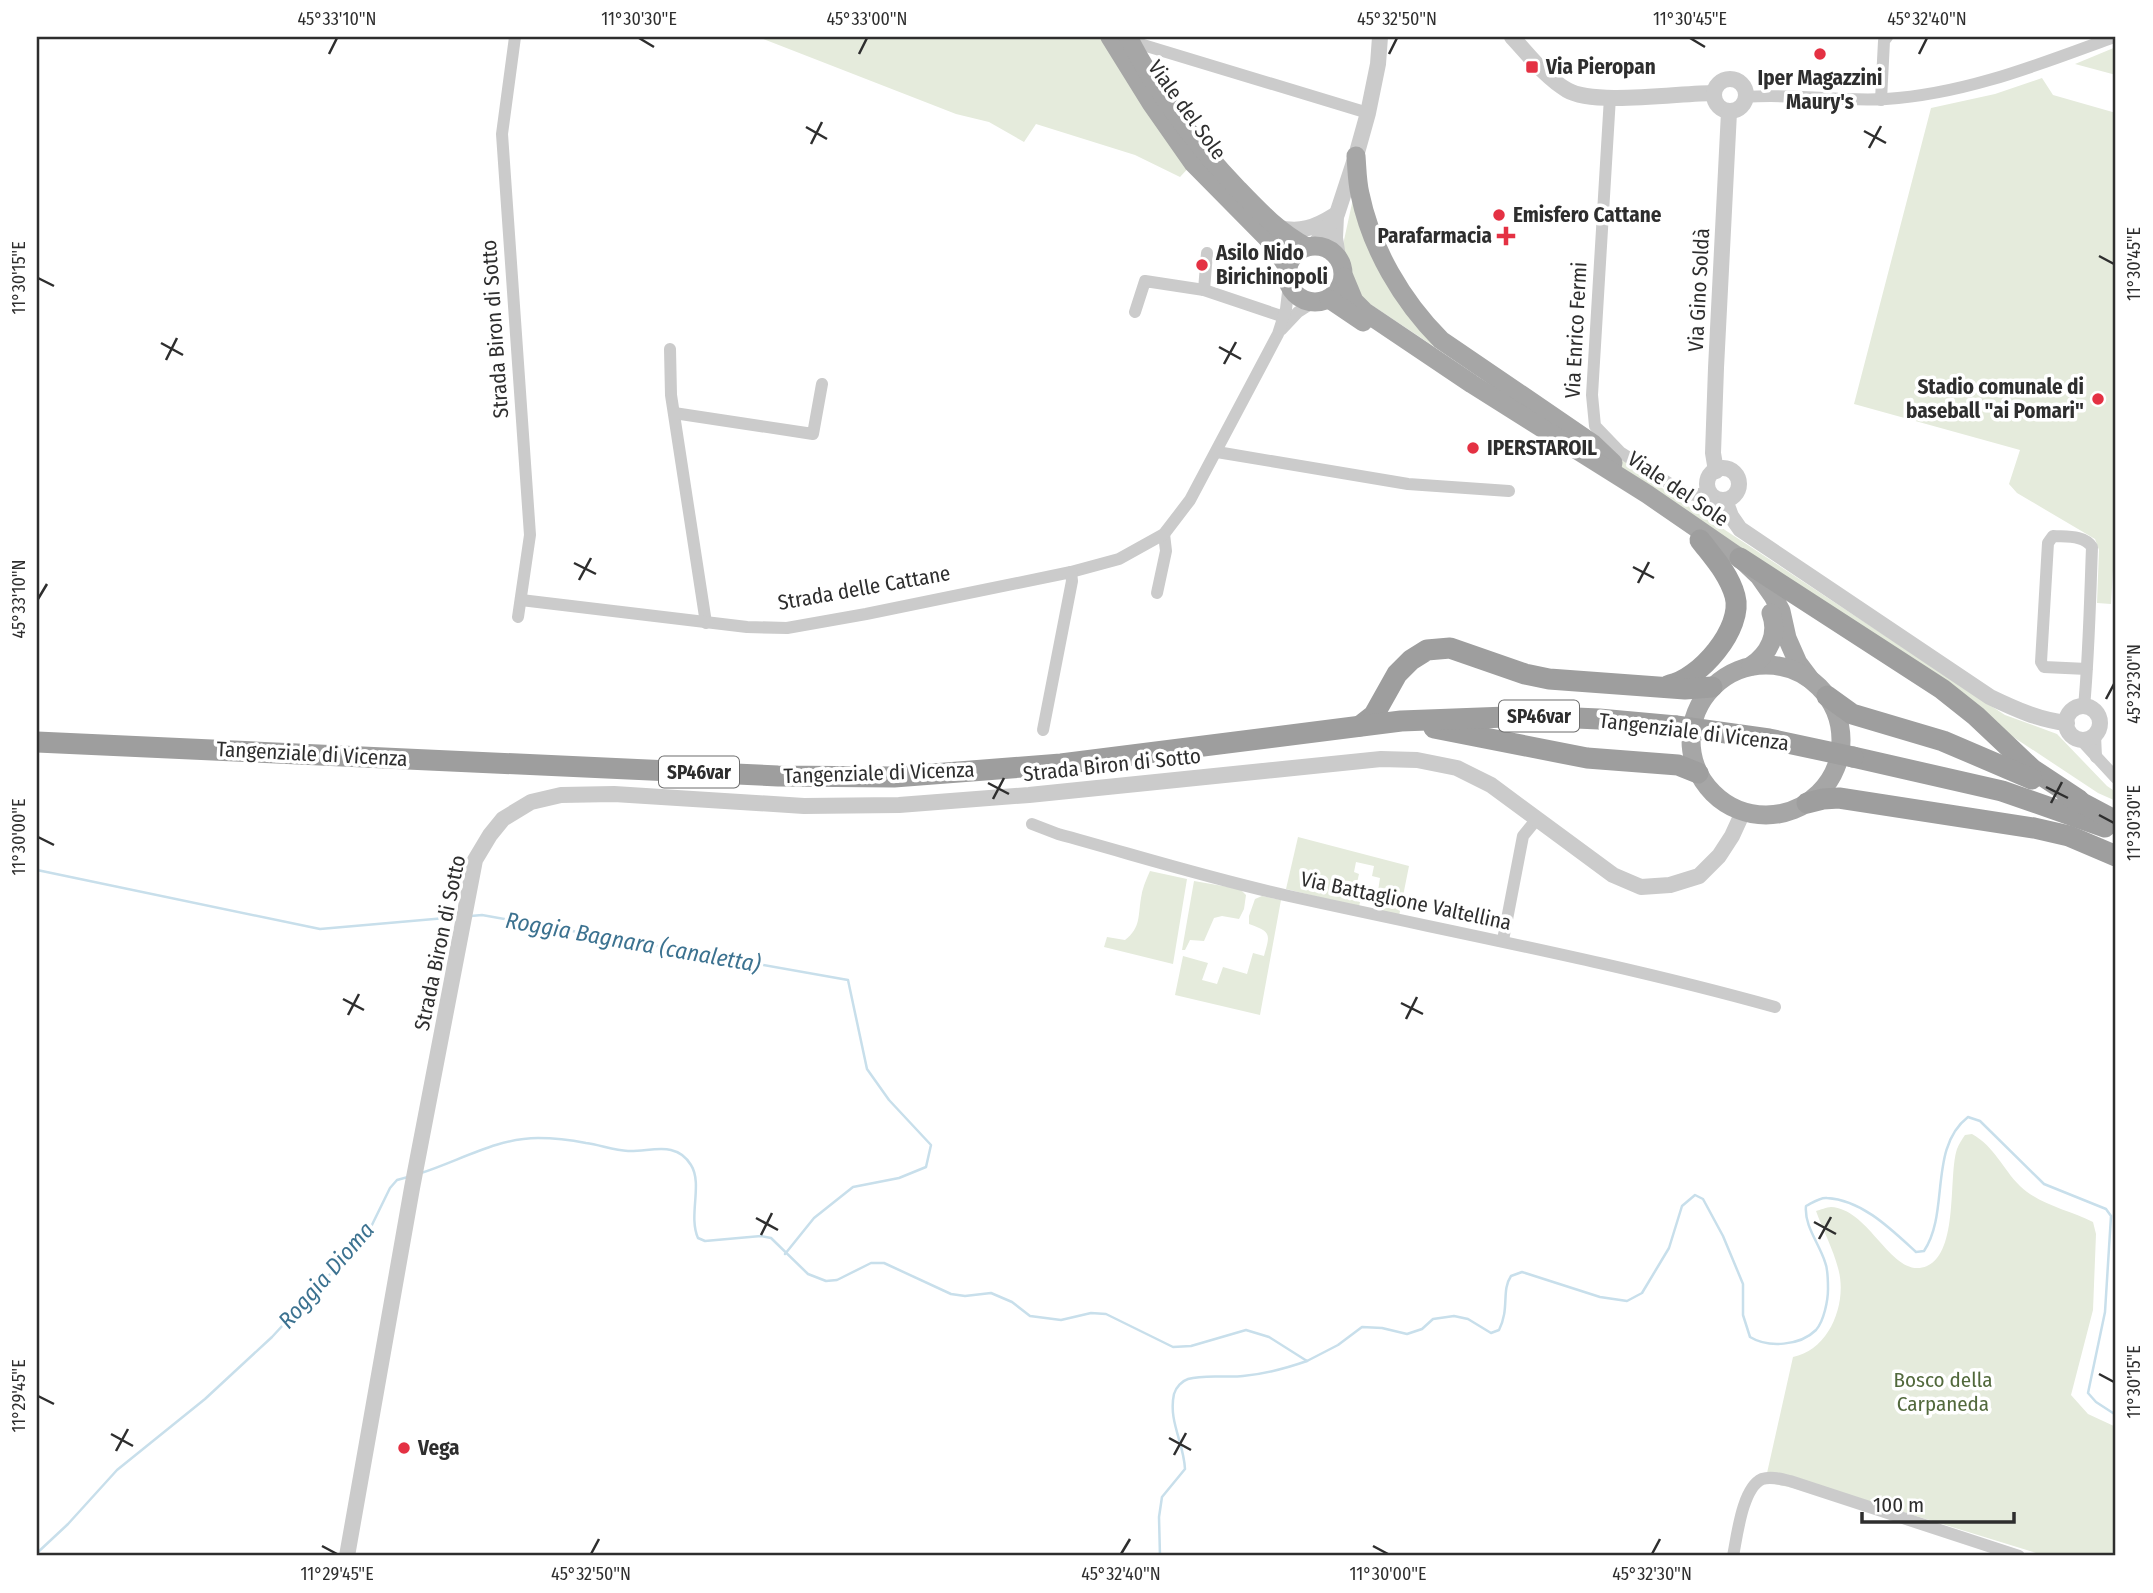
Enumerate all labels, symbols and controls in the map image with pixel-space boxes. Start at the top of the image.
text: 45°33'10"N [298,8,376,30]
text: 11°30'30"E [601,8,677,30]
text: 45°33'00"N [826,8,908,30]
text: 45°32'50"N [1357,8,1437,30]
text: 11°30'45"E [1653,8,1727,30]
text: 45°32'40"N [1887,8,1967,30]
marker: Iper Magazzini Maury's [1812,46,1828,62]
place label: Via Pieropan [1545,54,1656,80]
street label: Viale del Sole [1142,55,1232,165]
marker: Via Pieropan [1524,59,1540,75]
place label: Iper Magazzini Maury's [1758,65,1882,115]
place label: Emisfero Cattane [1513,202,1662,228]
marker: Emisfero Cattane [1491,207,1507,223]
place label: Parafarmacia [1378,223,1492,249]
street label: Via Gino Soldà [1683,227,1715,353]
text: 11°30'45"E [2123,227,2145,301]
marker: Parafarmacia [1498,228,1514,244]
street label: Strada Biron di Sotto [476,239,514,419]
place label: Asilo Nido Birichinopoli [1215,240,1328,290]
text: 11°30'15"E [8,241,30,315]
marker: Asilo Nido Birichinopoli [1194,257,1210,273]
street label: Via Enrico Fermi [1559,261,1593,399]
place label: Stadio comunale di baseball "ai Pomari" [1906,374,2084,424]
marker: Stadio comunale di baseball "ai Pomari" [2090,391,2106,407]
place label: IPERSTAROIL [1487,435,1597,461]
marker: IPERSTAROIL [1465,440,1481,456]
street label: Viale del Sole [1623,446,1733,532]
text: 45°33'10"N [8,560,30,638]
street label: Strada delle Cattane [776,560,952,616]
text: 45°32'30"N [2123,644,2145,724]
road number: SP46var [1499,701,1579,732]
street label: Tangenziale di Vicenza [1598,707,1790,757]
street label: Tangenziale di Vicenza [216,736,408,772]
street label: Strada Biron di Sotto [1022,743,1202,787]
road number: SP46var [659,757,739,788]
street label: Tangenziale di Vicenza [783,757,975,789]
text: 11°30'30"E [2123,785,2145,861]
text: 11°30'00"E [8,799,30,875]
street label: Strada Biron di Sotto [409,853,471,1033]
street label: Via Battaglione Valtellina [1298,866,1514,936]
water label: Roggia Bagnara (canaletta) [503,906,763,978]
water label: Roggia Dioma [272,1216,380,1334]
text: 11°30'15"E [2123,1345,2145,1419]
text: 11°29'45"E [8,1359,30,1433]
park label: Bosco della Carpaneda [1894,1367,1992,1417]
place label: Vega [417,1435,460,1461]
marker: Vega [396,1440,412,1456]
scale bar [1862,1481,2015,1525]
text: 100 m [1873,1492,1924,1518]
text: 11°29'45"E [300,1563,374,1585]
text: 45°32'50"N [551,1563,631,1585]
text: 45°32'40"N [1081,1563,1161,1585]
text: 11°30'00"E [1350,1563,1426,1585]
text: 45°32'30"N [1612,1563,1692,1585]

